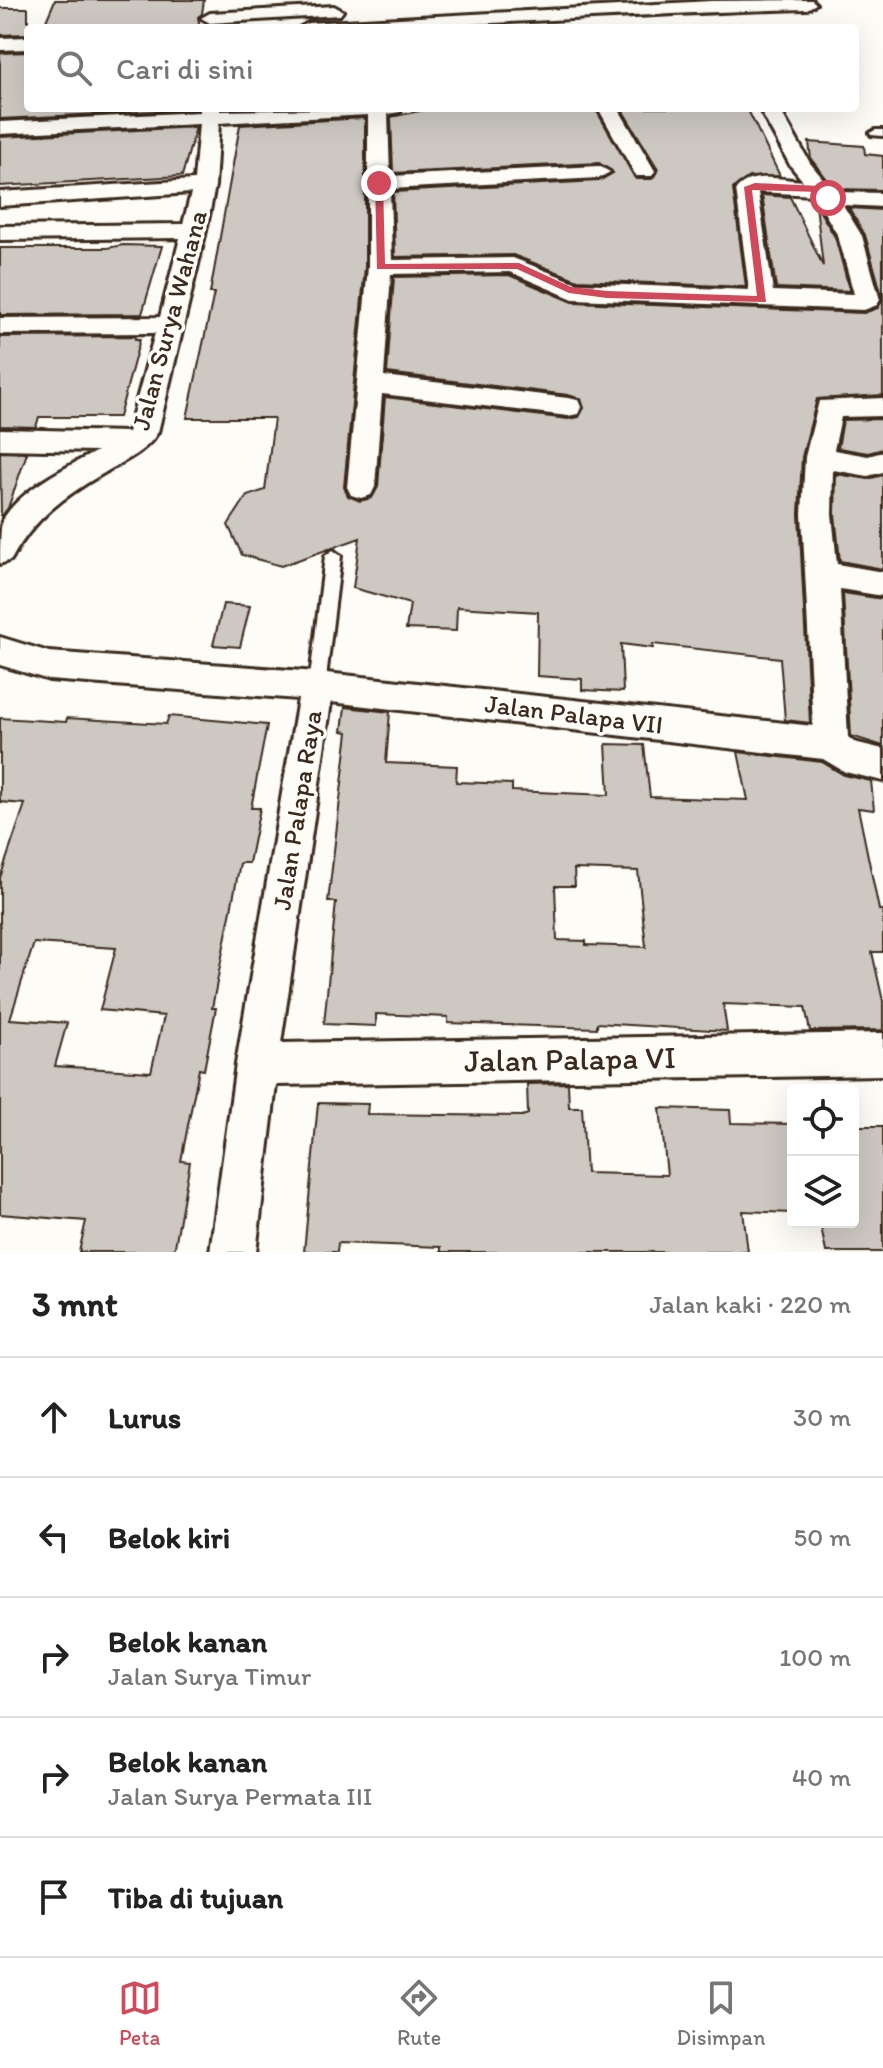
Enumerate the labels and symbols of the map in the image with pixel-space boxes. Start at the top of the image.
route end [361,165,397,201]
route start [810,180,846,216]
street label: Jalan Surya Wahana [124,206,214,434]
street label: Jalan Palapa VII [483,687,665,741]
street label: Jalan Palapa Raya [265,707,329,912]
street label: Jalan Palapa VI [464,1038,676,1080]

